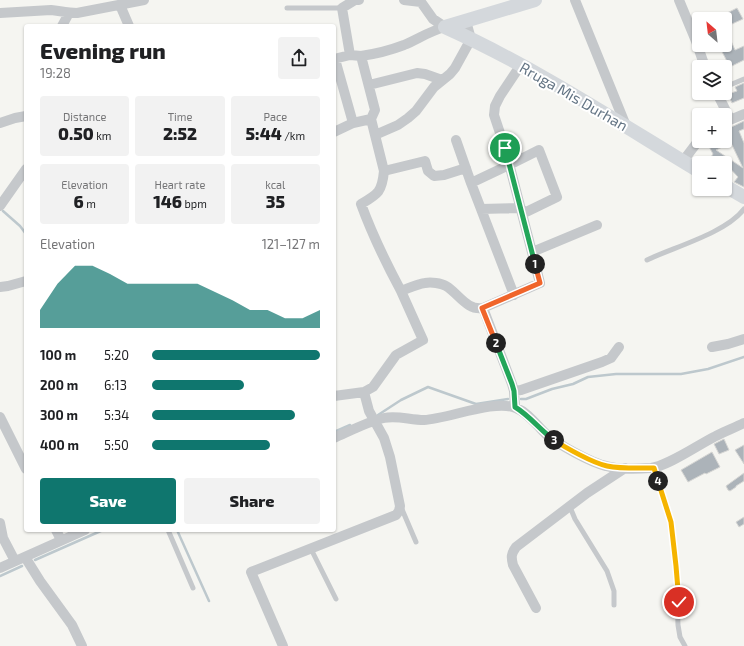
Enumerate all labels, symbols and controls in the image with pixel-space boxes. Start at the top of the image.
north arrow [692,12,732,52]
map controls [692,12,732,196]
text: Evening run [40,37,166,63]
button: share [278,37,320,79]
street label: Rruga Mis Durhan [517,58,631,134]
button: layers [692,60,732,100]
text: 19:28 [40,65,71,81]
button: + [692,108,732,148]
text: Distance [63,110,106,123]
text: Time [168,110,192,123]
text: Pace [263,110,287,123]
text: 0.50 [58,123,94,143]
text: 2:52 [163,123,197,143]
text: 5:44 [246,123,282,143]
text: km [94,129,111,142]
text: /km [282,129,305,142]
pin [488,131,522,165]
icon: arrive [494,137,516,159]
button: − [692,156,732,196]
text: Elevation [61,178,108,191]
text: Heart rate [155,178,205,191]
text: kcal [265,178,285,191]
text: 6 [74,191,84,211]
text: 146 [153,191,182,211]
text: 35 [266,191,285,211]
text: m [84,197,96,210]
text: bpm [182,197,207,210]
text: Elevation [40,236,95,252]
text: 121–127 m [262,236,320,252]
pin: 1 [525,254,545,274]
text: 1 [533,257,537,270]
pin: 2 [486,333,506,353]
text: 2 [493,336,499,349]
text: 100 m [40,347,76,363]
text: 5:20 [104,347,129,363]
text: 200 m [40,377,78,393]
text: 6:13 [104,377,127,393]
text: 300 m [40,407,78,423]
text: 5:34 [104,407,129,423]
pin: 3 [544,430,564,450]
text: 3 [551,433,557,446]
text: 400 m [40,437,79,453]
text: 5:50 [104,437,129,453]
pin: 4 [648,471,668,491]
text: 4 [654,474,662,487]
button: Save [40,478,176,524]
button: Share [184,478,320,524]
pin [662,585,696,619]
icon: check [668,591,690,613]

